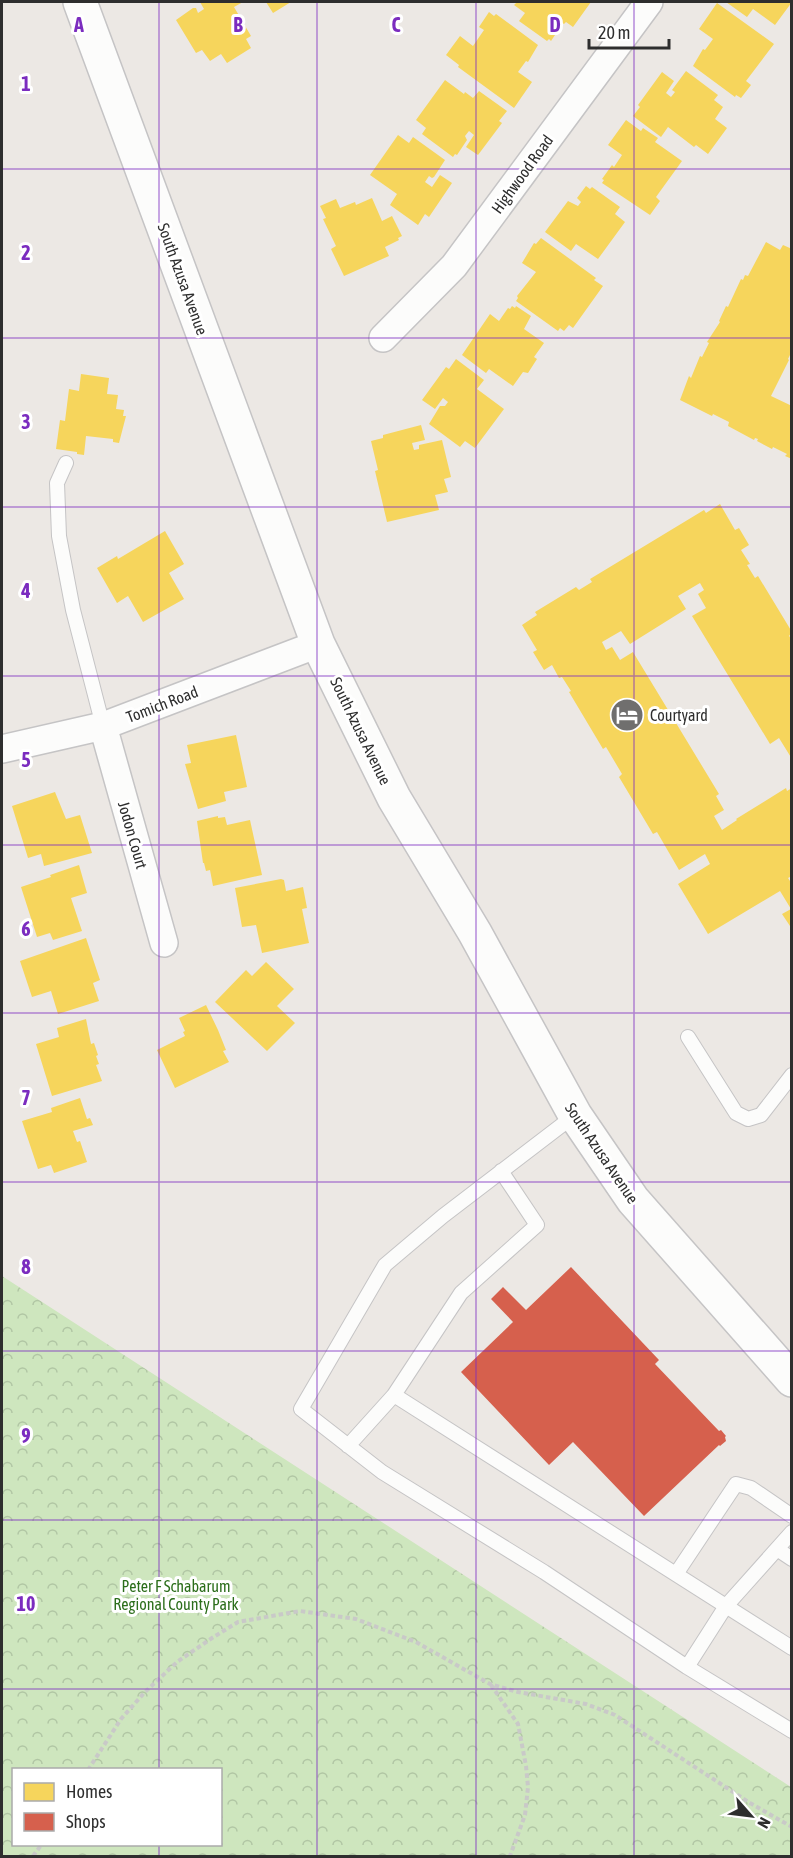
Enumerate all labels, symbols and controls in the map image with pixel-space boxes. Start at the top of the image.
scale bar [589,12,668,50]
text: A [73,13,84,36]
text: B [233,13,243,36]
text: C [392,13,401,36]
text: D [549,13,561,36]
text: 20 m [598,22,630,43]
text: 1 [21,72,31,95]
street label: Highwood Road [488,131,557,217]
street label: South Azusa Avenue [154,221,212,337]
text: 2 [21,241,31,264]
text: 3 [21,410,31,433]
text: 4 [20,579,31,602]
street label: South Azusa Avenue [327,674,395,788]
street label: Tomich Road [124,682,200,726]
hotel icon: Courtyard [609,697,645,733]
place label: Courtyard [650,706,708,725]
text: 5 [21,748,31,771]
street label: Jodon Court [115,799,151,871]
text: 6 [21,917,31,940]
text: 7 [21,1086,31,1109]
street label: South Azusa Avenue [562,1099,642,1207]
text: 8 [21,1255,31,1278]
text: 9 [21,1424,31,1447]
park label: Peter F Schabarum Regional County Park [113,1577,239,1614]
text: 10 [17,1592,35,1615]
legend [12,1768,222,1846]
text: Homes [66,1781,112,1802]
north arrow [721,1786,781,1846]
text: Shops [66,1811,106,1832]
text: N [754,1815,774,1831]

